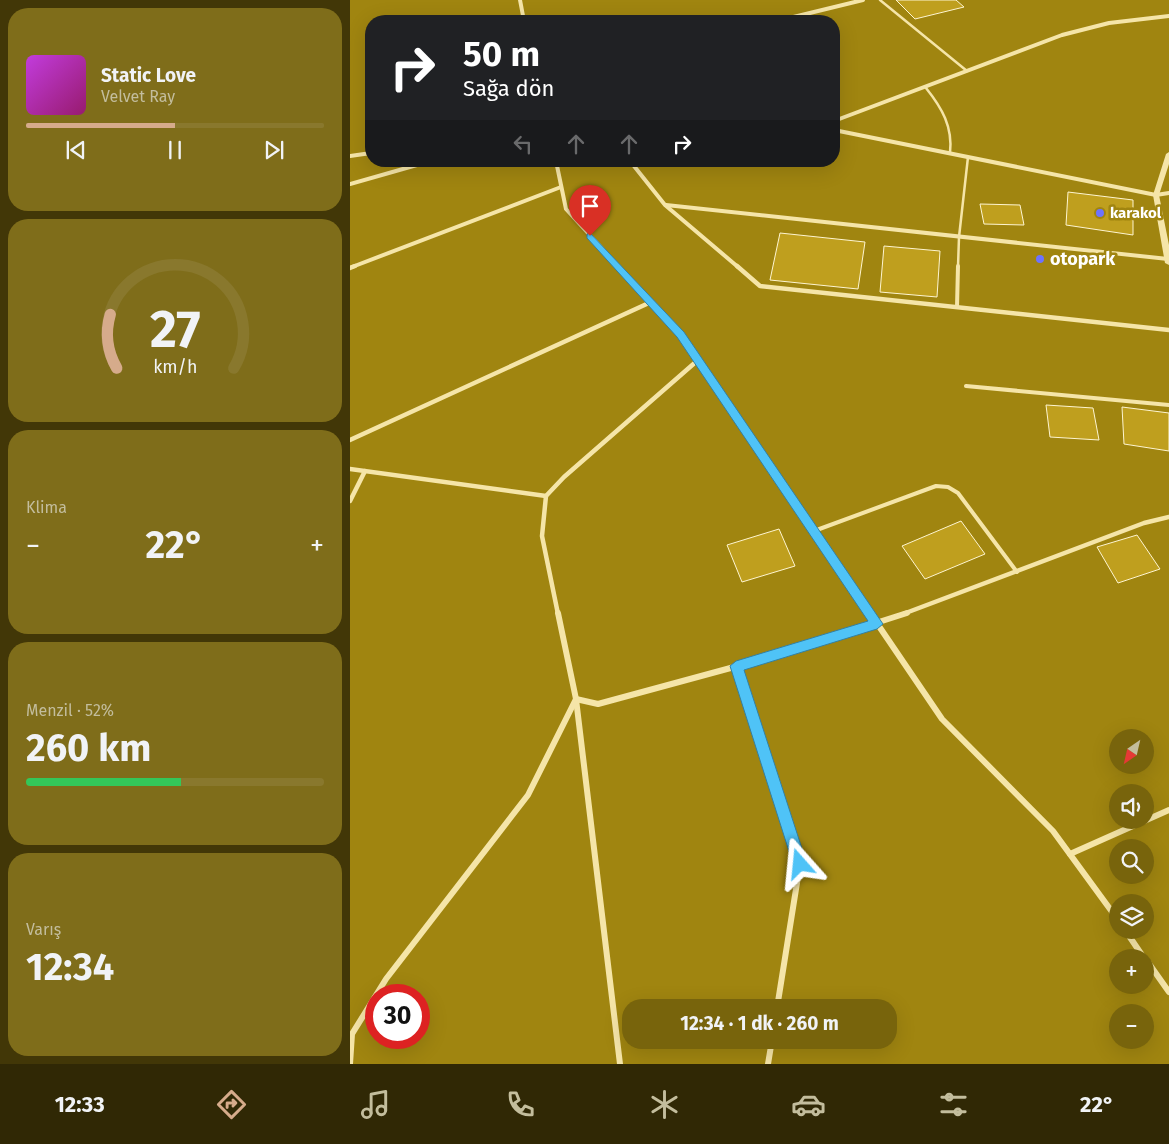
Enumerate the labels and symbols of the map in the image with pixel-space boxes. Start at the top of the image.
pin [569,185,611,236]
place label: karakol [1110,204,1162,222]
marker: karakol [1094,207,1106,219]
place label: otopark [1050,248,1116,270]
marker: otopark [1034,253,1046,265]
north arrow [1109,729,1154,774]
position arrow [773,837,825,889]
speed limit sign: 30 [365,984,430,1049]

